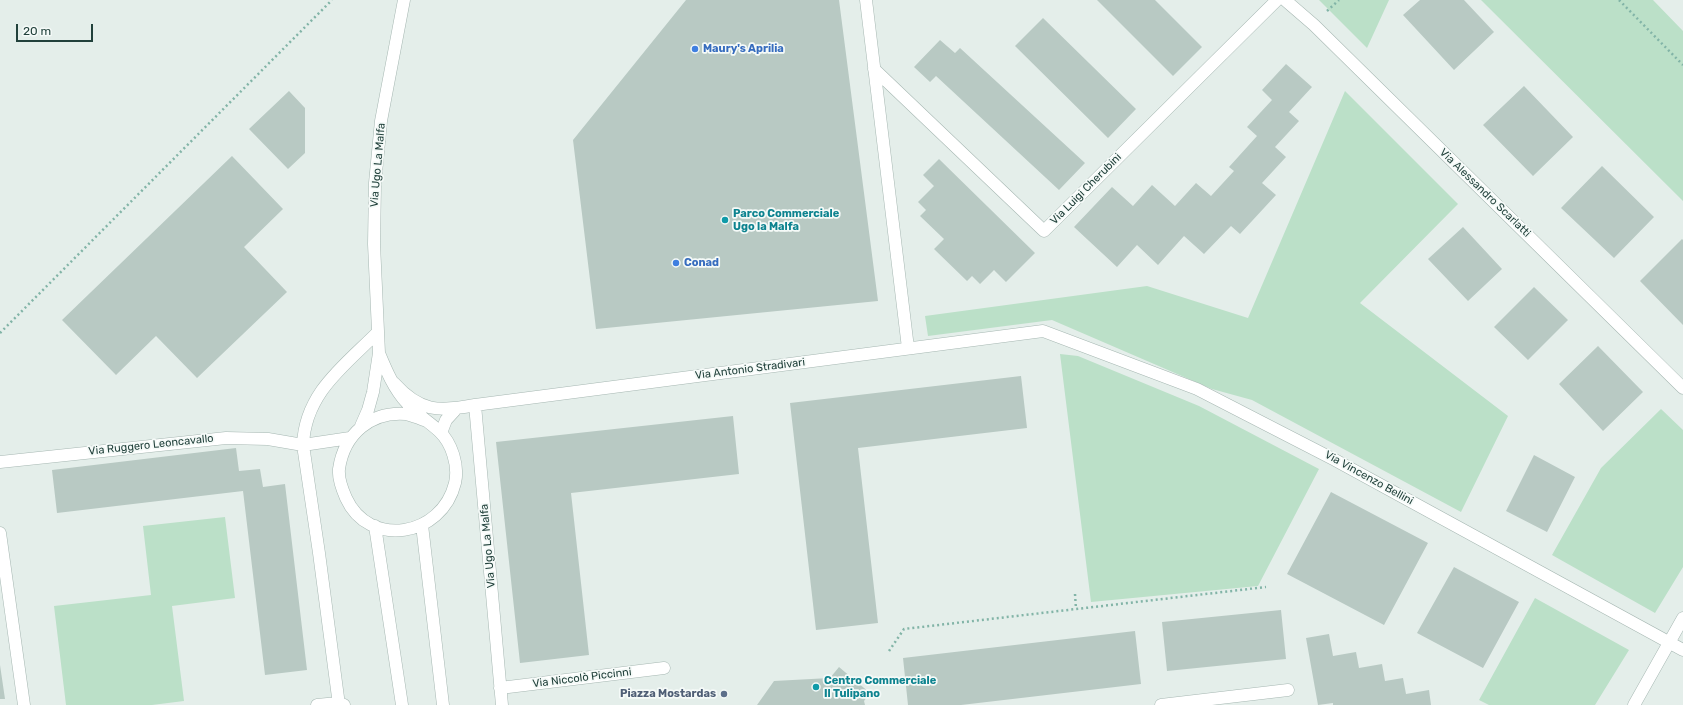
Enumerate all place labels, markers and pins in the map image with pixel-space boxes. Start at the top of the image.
place label: Maury's Aprilia [703,42,784,56]
marker: Maury's Aprilia [690,44,700,54]
place label: Parco Commerciale Ugo la Malfa [733,207,839,233]
marker: Parco Commerciale Ugo la Malfa [720,215,730,225]
place label: Conad [684,256,719,270]
marker: Conad [671,258,681,268]
place label: Centro Commerciale Il Tulipano [824,674,936,700]
marker: Centro Commerciale Il Tulipano [811,682,821,692]
place label: Piazza Mostardas [620,687,716,701]
marker: Piazza Mostardas [719,689,729,699]

